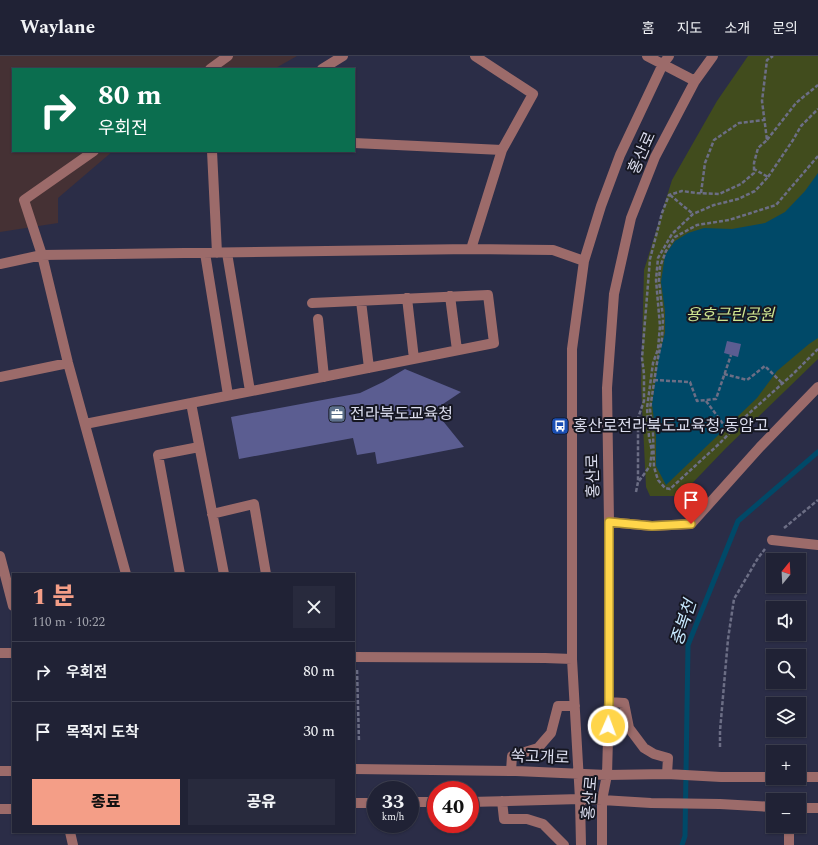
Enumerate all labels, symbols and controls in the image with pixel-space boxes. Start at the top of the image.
text: Waylane [20,13,95,42]
text: 홈 [642,18,655,39]
text: 지도 [677,18,702,39]
text: 소개 [724,18,750,39]
text: 문의 [772,18,798,39]
text: 80 m [98,74,162,117]
icon: right [32,84,84,136]
text: 우회전 [98,115,148,142]
street label: 홍산로 [622,128,662,178]
park label: 용호근린공원 [686,303,775,327]
place label: 전라북도교육청 [350,402,453,426]
office icon: 전라북도교육청 [327,404,347,424]
place label: 홍산로전라북도교육청,동암고 [573,414,768,438]
bus stop icon: 홍산로전라북도교육청,동암고 [550,416,570,436]
street label: 홍산로 [581,453,605,498]
pin [674,483,708,524]
icon: arrive [680,489,702,511]
north arrow [766,553,806,593]
map controls [766,553,806,833]
text: 1 분 [32,579,74,615]
button: close [293,586,335,628]
water label: 중복천 [664,594,704,649]
button: sound [766,601,806,641]
text: 110 m · 10:22 [32,612,105,632]
button: search [766,649,806,689]
text: 80 m [303,660,335,683]
icon: right [32,661,54,683]
text: 우회전 [66,661,107,684]
button: layers [766,697,806,737]
position arrow [587,705,629,747]
text: 30 m [303,720,335,743]
icon: arrive [32,721,54,743]
text: 목적지 도착 [66,721,139,744]
street label: 쑥고개로 [510,744,570,770]
button: + [766,745,806,785]
street label: 홍산로 [576,775,604,821]
button: 종료 [32,779,180,825]
button: 공유 [188,779,335,825]
speed limit sign: 40 [427,781,479,833]
text: 33 [382,787,404,817]
button: − [766,793,806,833]
text: km/h [382,809,404,825]

